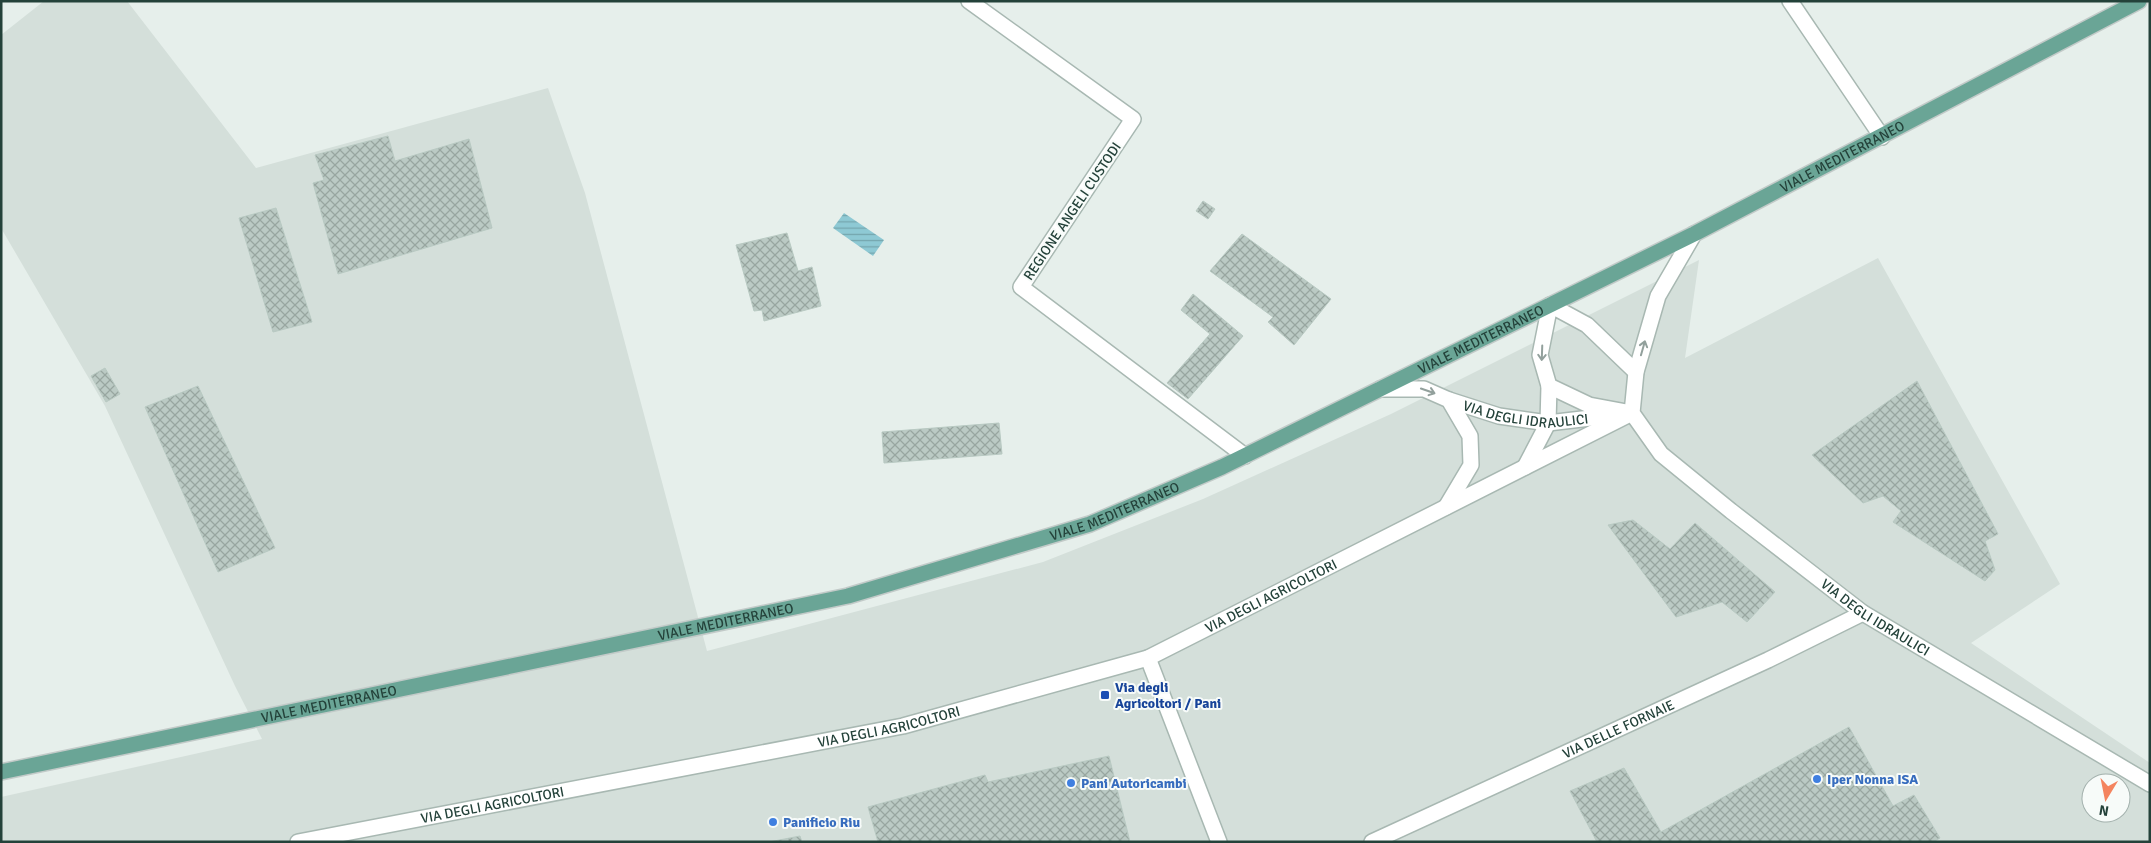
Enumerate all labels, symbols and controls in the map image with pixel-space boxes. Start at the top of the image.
street label: VIALE MEDITERRANEO [1777,117,1908,196]
street label: REGIONE ANGELI CUSTODI [1020,139,1125,283]
street label: VIALE MEDITERRANEO [1415,301,1547,378]
one-way arrow [1639,340,1648,356]
one-way arrow [1537,344,1547,360]
one-way arrow [1420,387,1436,397]
street label: VIA DEGLI IDRAULICI [1461,397,1589,432]
street label: VIALE MEDITERRANEO [1048,478,1182,545]
street label: VIA DEGLI AGRICOLTORI [1202,556,1340,637]
street label: VIA DEGLI IDRAULICI [1817,576,1933,660]
street label: VIALE MEDITERRANEO [656,600,795,644]
place label: Via degli Agricoltori / Pani [1115,679,1221,712]
street label: VIALE MEDITERRANEO [260,682,398,727]
marker: Via degli Agricoltori / Pani [1099,689,1111,701]
street label: VIA DELLE FORNAIE [1560,696,1677,762]
street label: VIA DEGLI AGRICOLTORI [816,703,962,751]
place label: Iper Nonna ISA [1827,771,1918,788]
marker: Iper Nonna ISA [1811,773,1823,785]
north arrow [2081,773,2131,823]
place label: Pani Autoricambi [1081,775,1187,792]
marker: Pani Autoricambi [1065,777,1077,789]
street label: VIA DEGLI AGRICOLTORI [419,783,566,827]
text: N [2098,801,2110,820]
place label: Panificio Riu [783,814,861,831]
marker: Panificio Riu [767,816,779,828]

